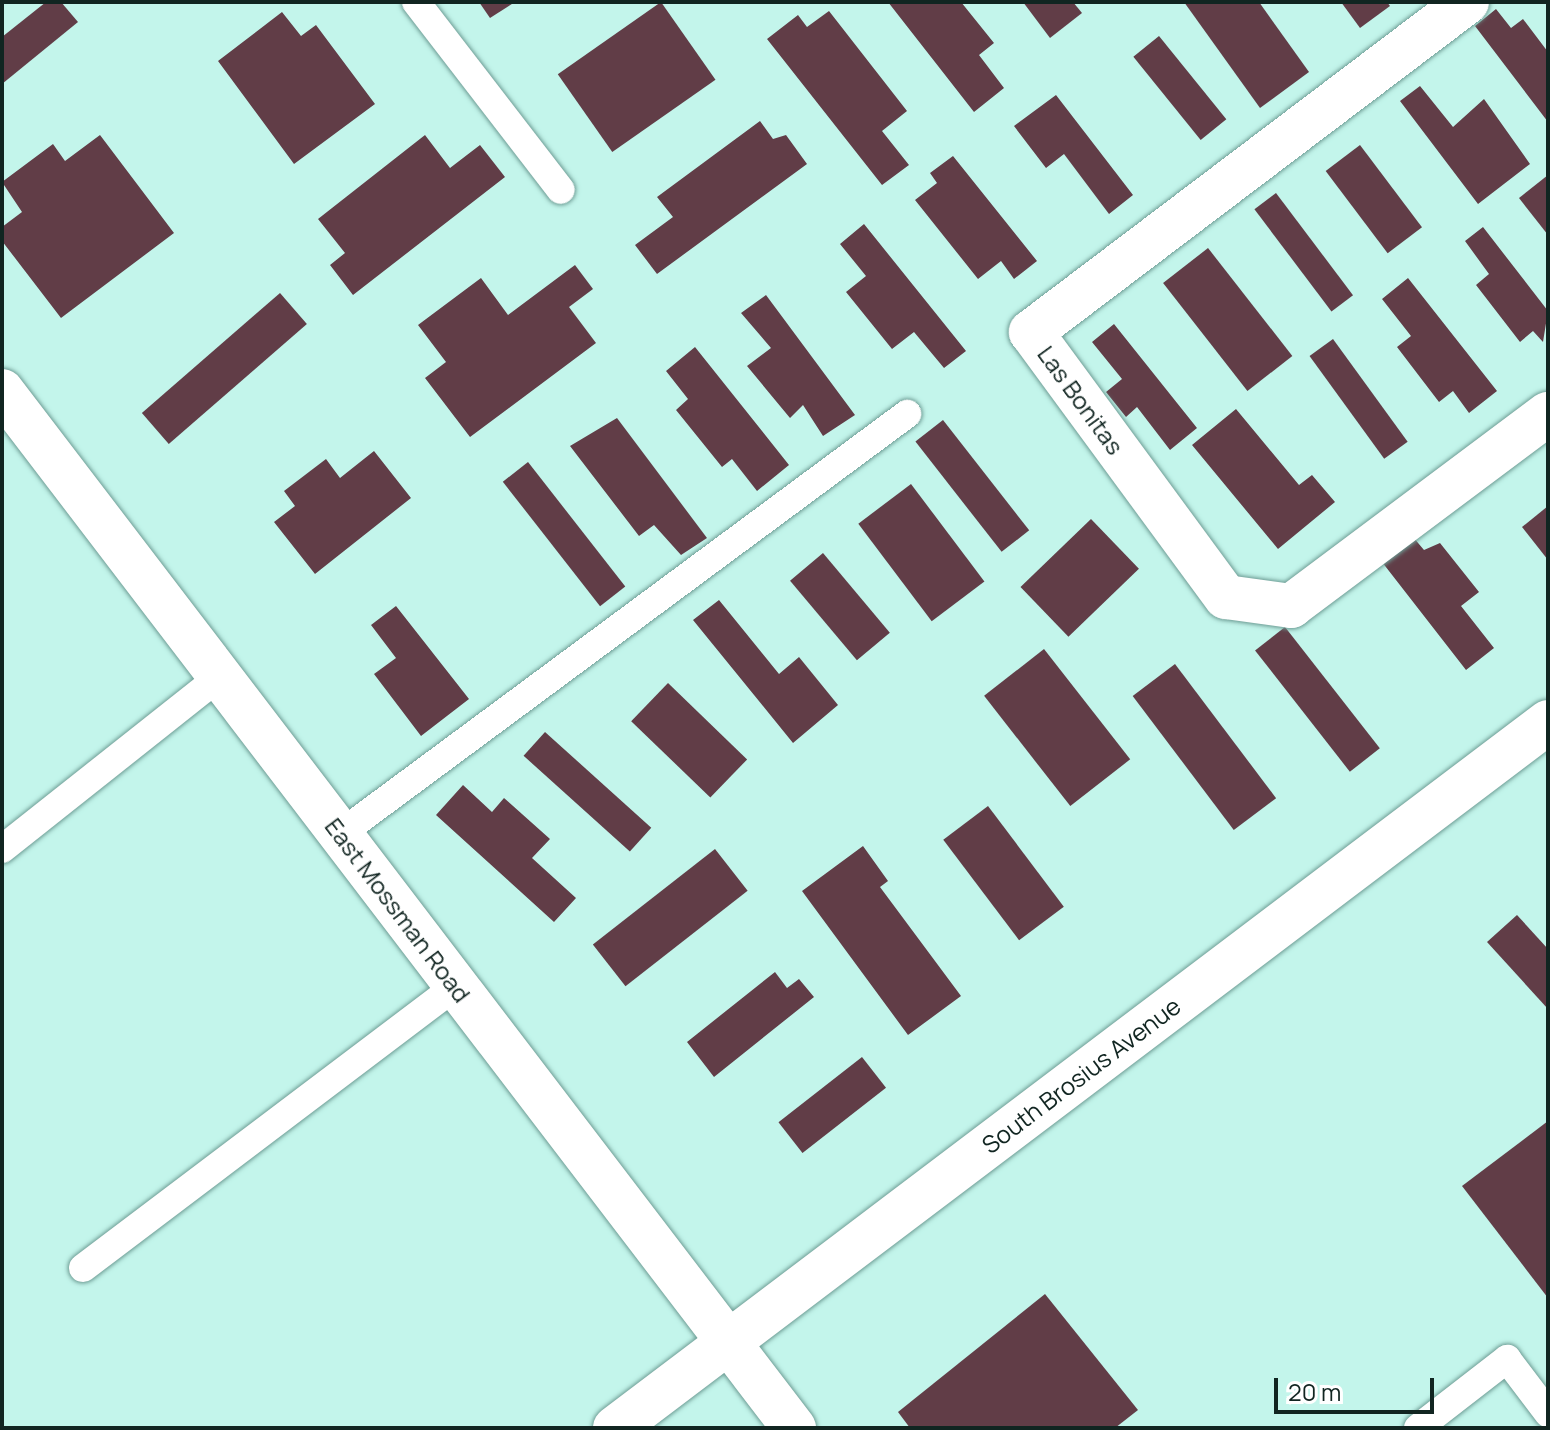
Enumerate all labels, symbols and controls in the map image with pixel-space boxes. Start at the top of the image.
street label: Las Bonitas [1032,340,1130,460]
street label: East Mossman Road [319,812,477,1008]
street label: South Brosius Avenue [976,991,1186,1159]
scale bar [1278,1362,1438,1412]
text: 20 m [1288,1375,1341,1408]

